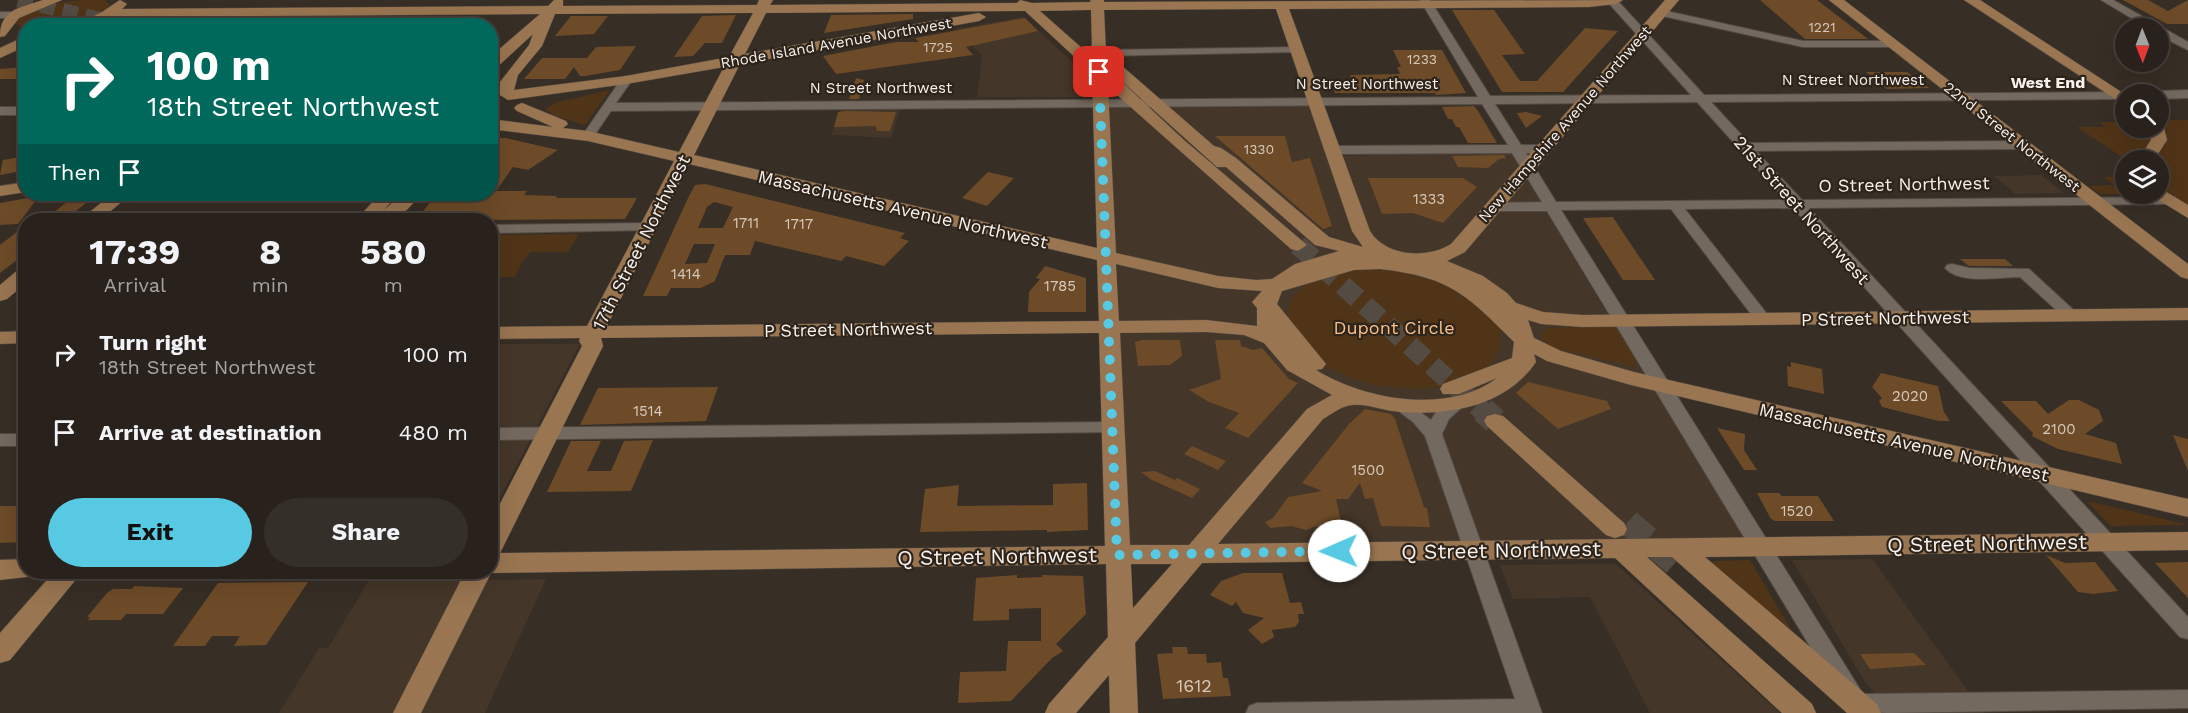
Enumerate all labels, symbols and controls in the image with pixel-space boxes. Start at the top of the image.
street label: Rhode Island Avenue Northwest [719,14,954,72]
north arrow [2115,18,2169,72]
map controls [2115,18,2169,204]
house number: 1221 [1808,19,1836,35]
street label: New Hampshire Avenue Northwest [1475,22,1656,226]
house number: 1725 [923,39,953,55]
text: 100 m [147,41,271,90]
icon: right [48,42,126,120]
pin [1073,46,1124,97]
house number: 1233 [1407,51,1437,67]
icon: arrive [1082,55,1115,88]
street label: N Street Northwest [1782,71,1925,89]
district label: West End [2011,73,2085,92]
street label: N Street Northwest [1296,75,1439,93]
street label: 22nd Street Northwest [1940,78,2084,196]
street label: N Street Northwest [810,79,953,97]
button: search [2115,84,2169,138]
text: 18th Street Northwest [147,91,439,123]
street label: 21st Street Northwest [1730,131,1874,289]
house number: 1330 [1244,141,1274,157]
button: layers [2115,150,2169,204]
street label: 17th Street Northwest [588,151,695,333]
icon: arrive [113,156,146,189]
text: Then [48,160,101,185]
street label: Massachusetts Avenue Northwest [756,165,1050,253]
street label: O Street Northwest [1818,172,1990,196]
house number: 1333 [1413,190,1445,208]
house number: 1711 [733,214,759,232]
house number: 1717 [785,215,813,233]
text: 17:39 [89,231,180,273]
text: 8 [259,231,281,273]
text: 580 [360,231,427,273]
house number: 1414 [671,265,701,283]
text: Arrival [104,273,166,297]
text: min [252,273,289,297]
text: m [384,273,403,297]
house number: 1785 [1044,277,1076,295]
street label: P Street Northwest [1801,306,1970,330]
street label: P Street Northwest [764,317,933,341]
park label: Dupont Circle [1333,317,1455,338]
text: Turn right [99,330,206,355]
icon: right [48,338,81,371]
text: 100 m [404,342,468,367]
text: 18th Street Northwest [99,355,315,379]
house number: 2020 [1892,387,1928,405]
street label: Massachusetts Avenue Northwest [1757,398,2051,486]
house number: 1514 [633,402,663,420]
icon: arrive [48,416,81,449]
text: Arrive at destination [99,420,322,445]
text: 480 m [399,420,468,445]
house number: 2100 [2042,420,2076,438]
house number: 1500 [1351,461,1385,479]
button: Exit [48,498,252,567]
button: Share [264,498,468,567]
house number: 1520 [1781,502,1813,520]
position arrow [1307,519,1371,583]
street label: Q Street Northwest [1887,529,2087,557]
street label: Q Street Northwest [1401,536,1601,564]
street label: Q Street Northwest [897,542,1097,570]
house number: 1612 [1176,675,1212,696]

